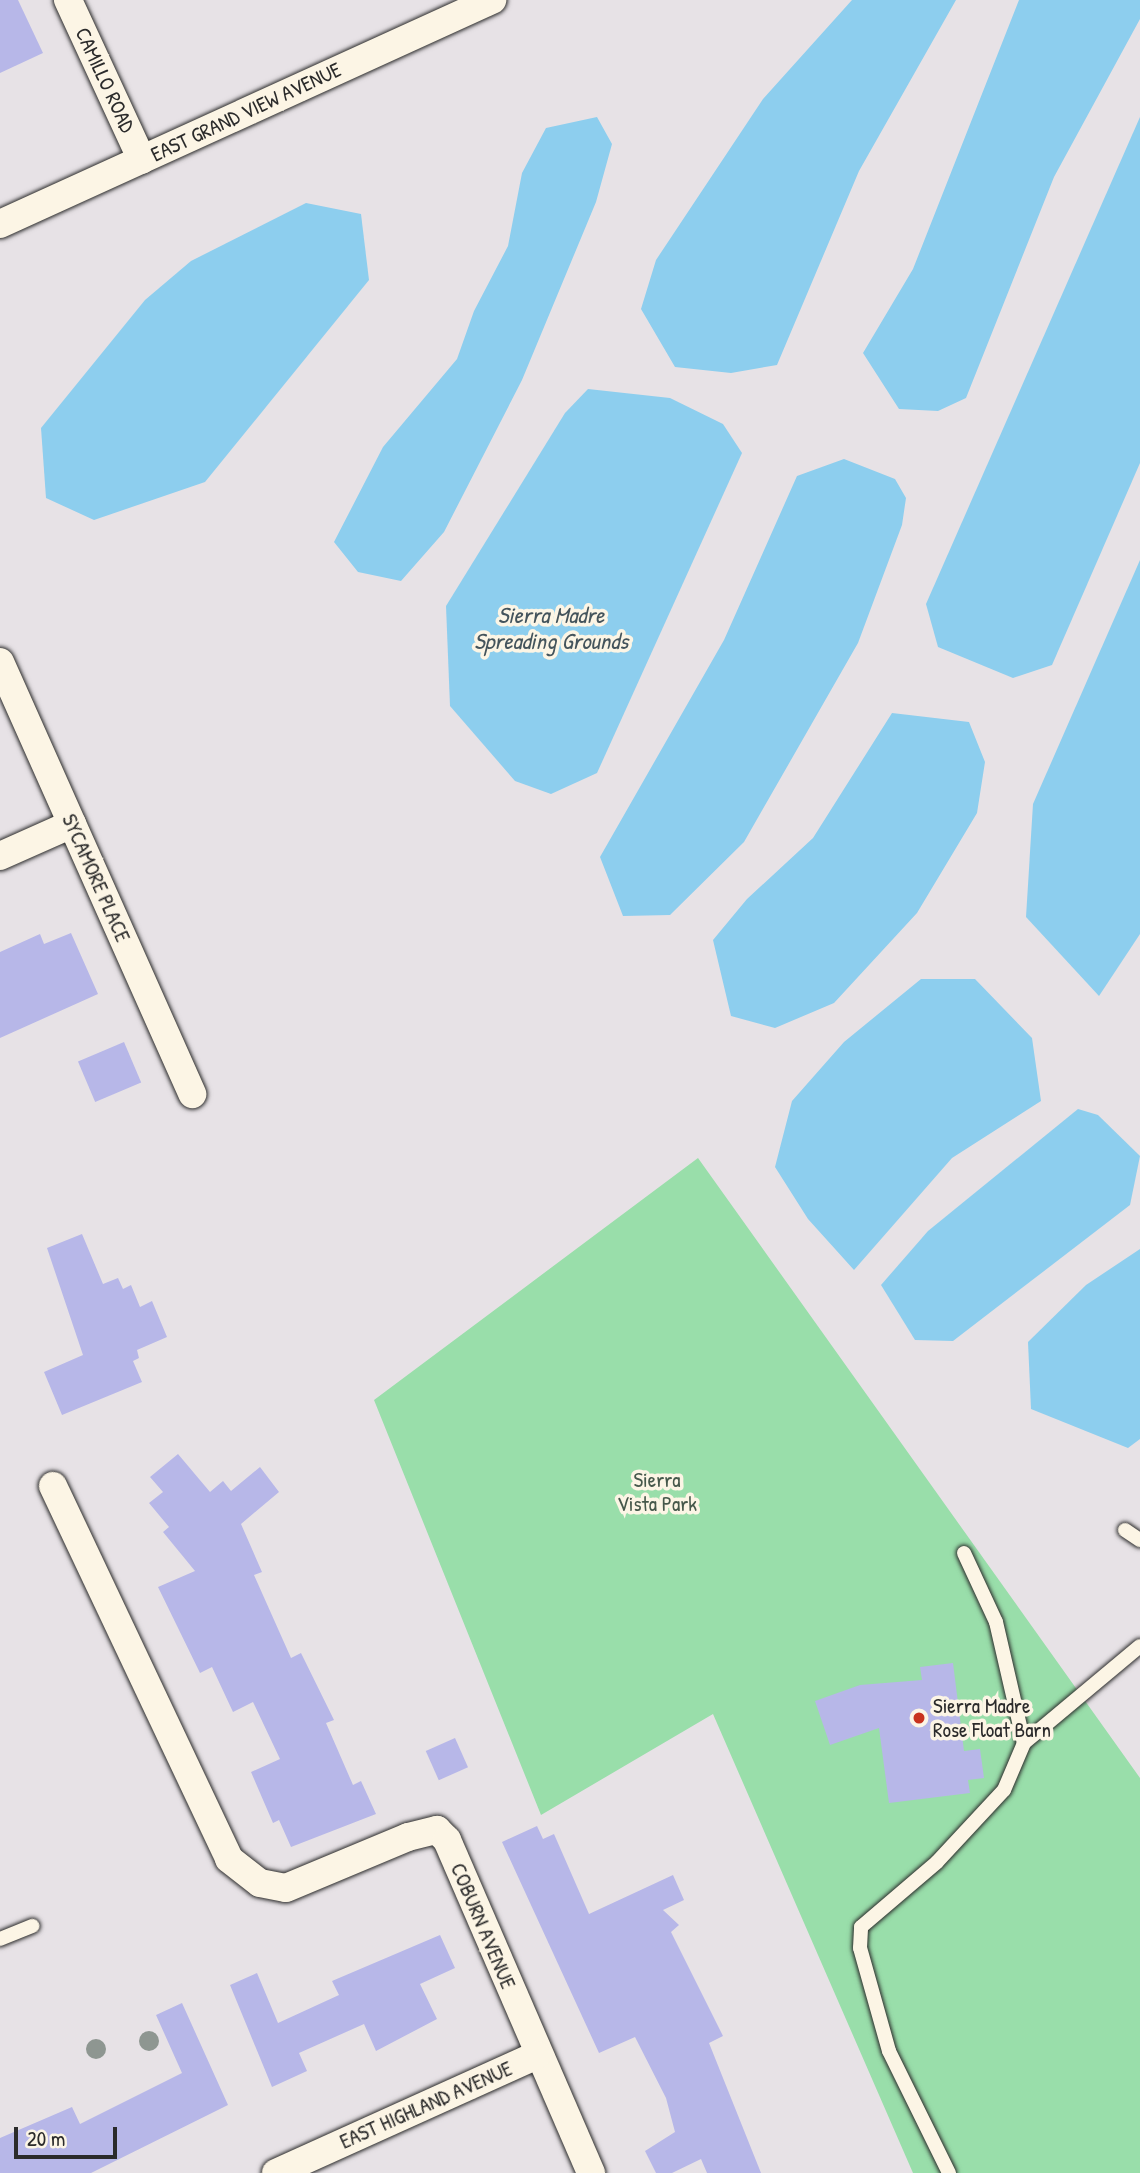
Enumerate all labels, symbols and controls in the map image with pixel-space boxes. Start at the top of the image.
street label: CAMILLO ROAD [70,24,140,136]
street label: EAST GRAND VIEW AVENUE [147,57,345,167]
water label: Sierra Madre Spreading Grounds [474,601,628,655]
street label: SYCAMORE PLACE [57,810,135,946]
park label: Sierra Vista Park [617,1467,697,1517]
place label: Sierra Madre Rose Float Barn [933,1693,1051,1743]
marker: Sierra Madre Rose Float Barn [911,1710,927,1726]
street label: COBURN AVENUE [445,1859,521,1993]
street label: EAST HIGHLAND AVENUE [336,2056,516,2154]
scale bar [18,2114,121,2158]
text: 20 m [27,2124,65,2153]

